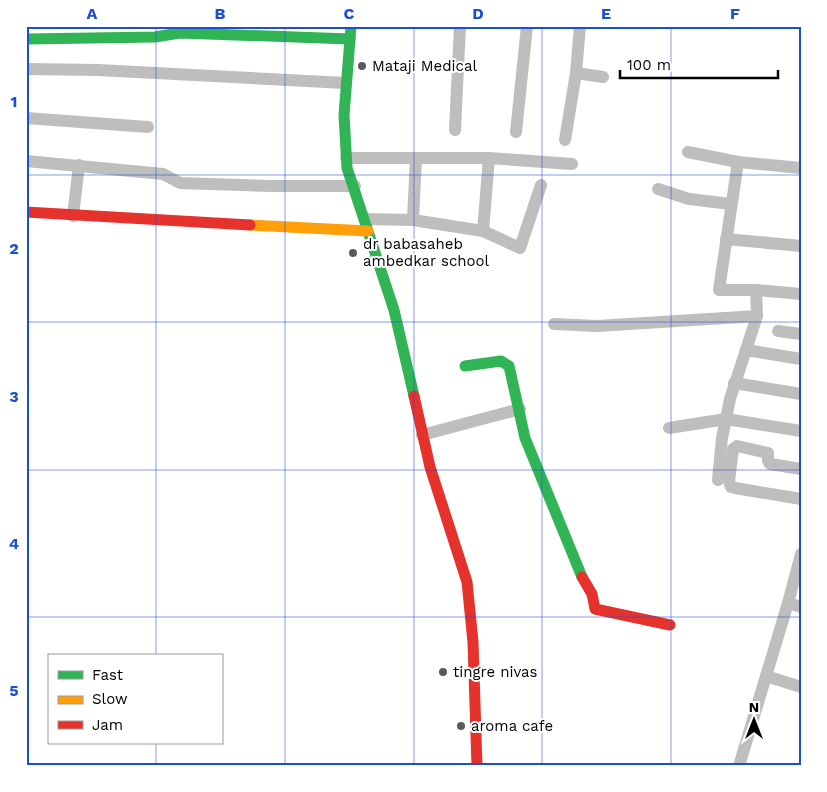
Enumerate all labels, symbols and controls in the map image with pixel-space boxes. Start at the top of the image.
text: A [87,4,98,23]
text: B [215,4,226,23]
text: C [344,4,355,23]
text: D [472,4,484,23]
text: E [601,4,611,23]
text: F [730,4,740,23]
scale bar [620,48,777,80]
text: 100 m [627,56,671,74]
place label: Mataji Medical [372,57,477,75]
marker: Mataji Medical [356,60,368,72]
text: 1 [11,92,17,111]
place label: dr babasaheb ambedkar school [363,235,490,270]
text: 2 [9,239,19,258]
marker: dr babasaheb ambedkar school [347,247,359,259]
text: 3 [9,387,19,406]
text: 4 [9,534,19,553]
legend [48,654,222,744]
place label: tingre nivas [453,663,538,681]
text: Fast [92,666,124,684]
marker: tingre nivas [437,666,449,678]
text: 5 [9,681,19,700]
text: Slow [92,690,128,708]
north arrow [730,694,780,744]
text: N [749,699,759,715]
text: Jam [92,716,123,734]
place label: aroma cafe [471,717,553,735]
marker: aroma cafe [455,720,467,732]

